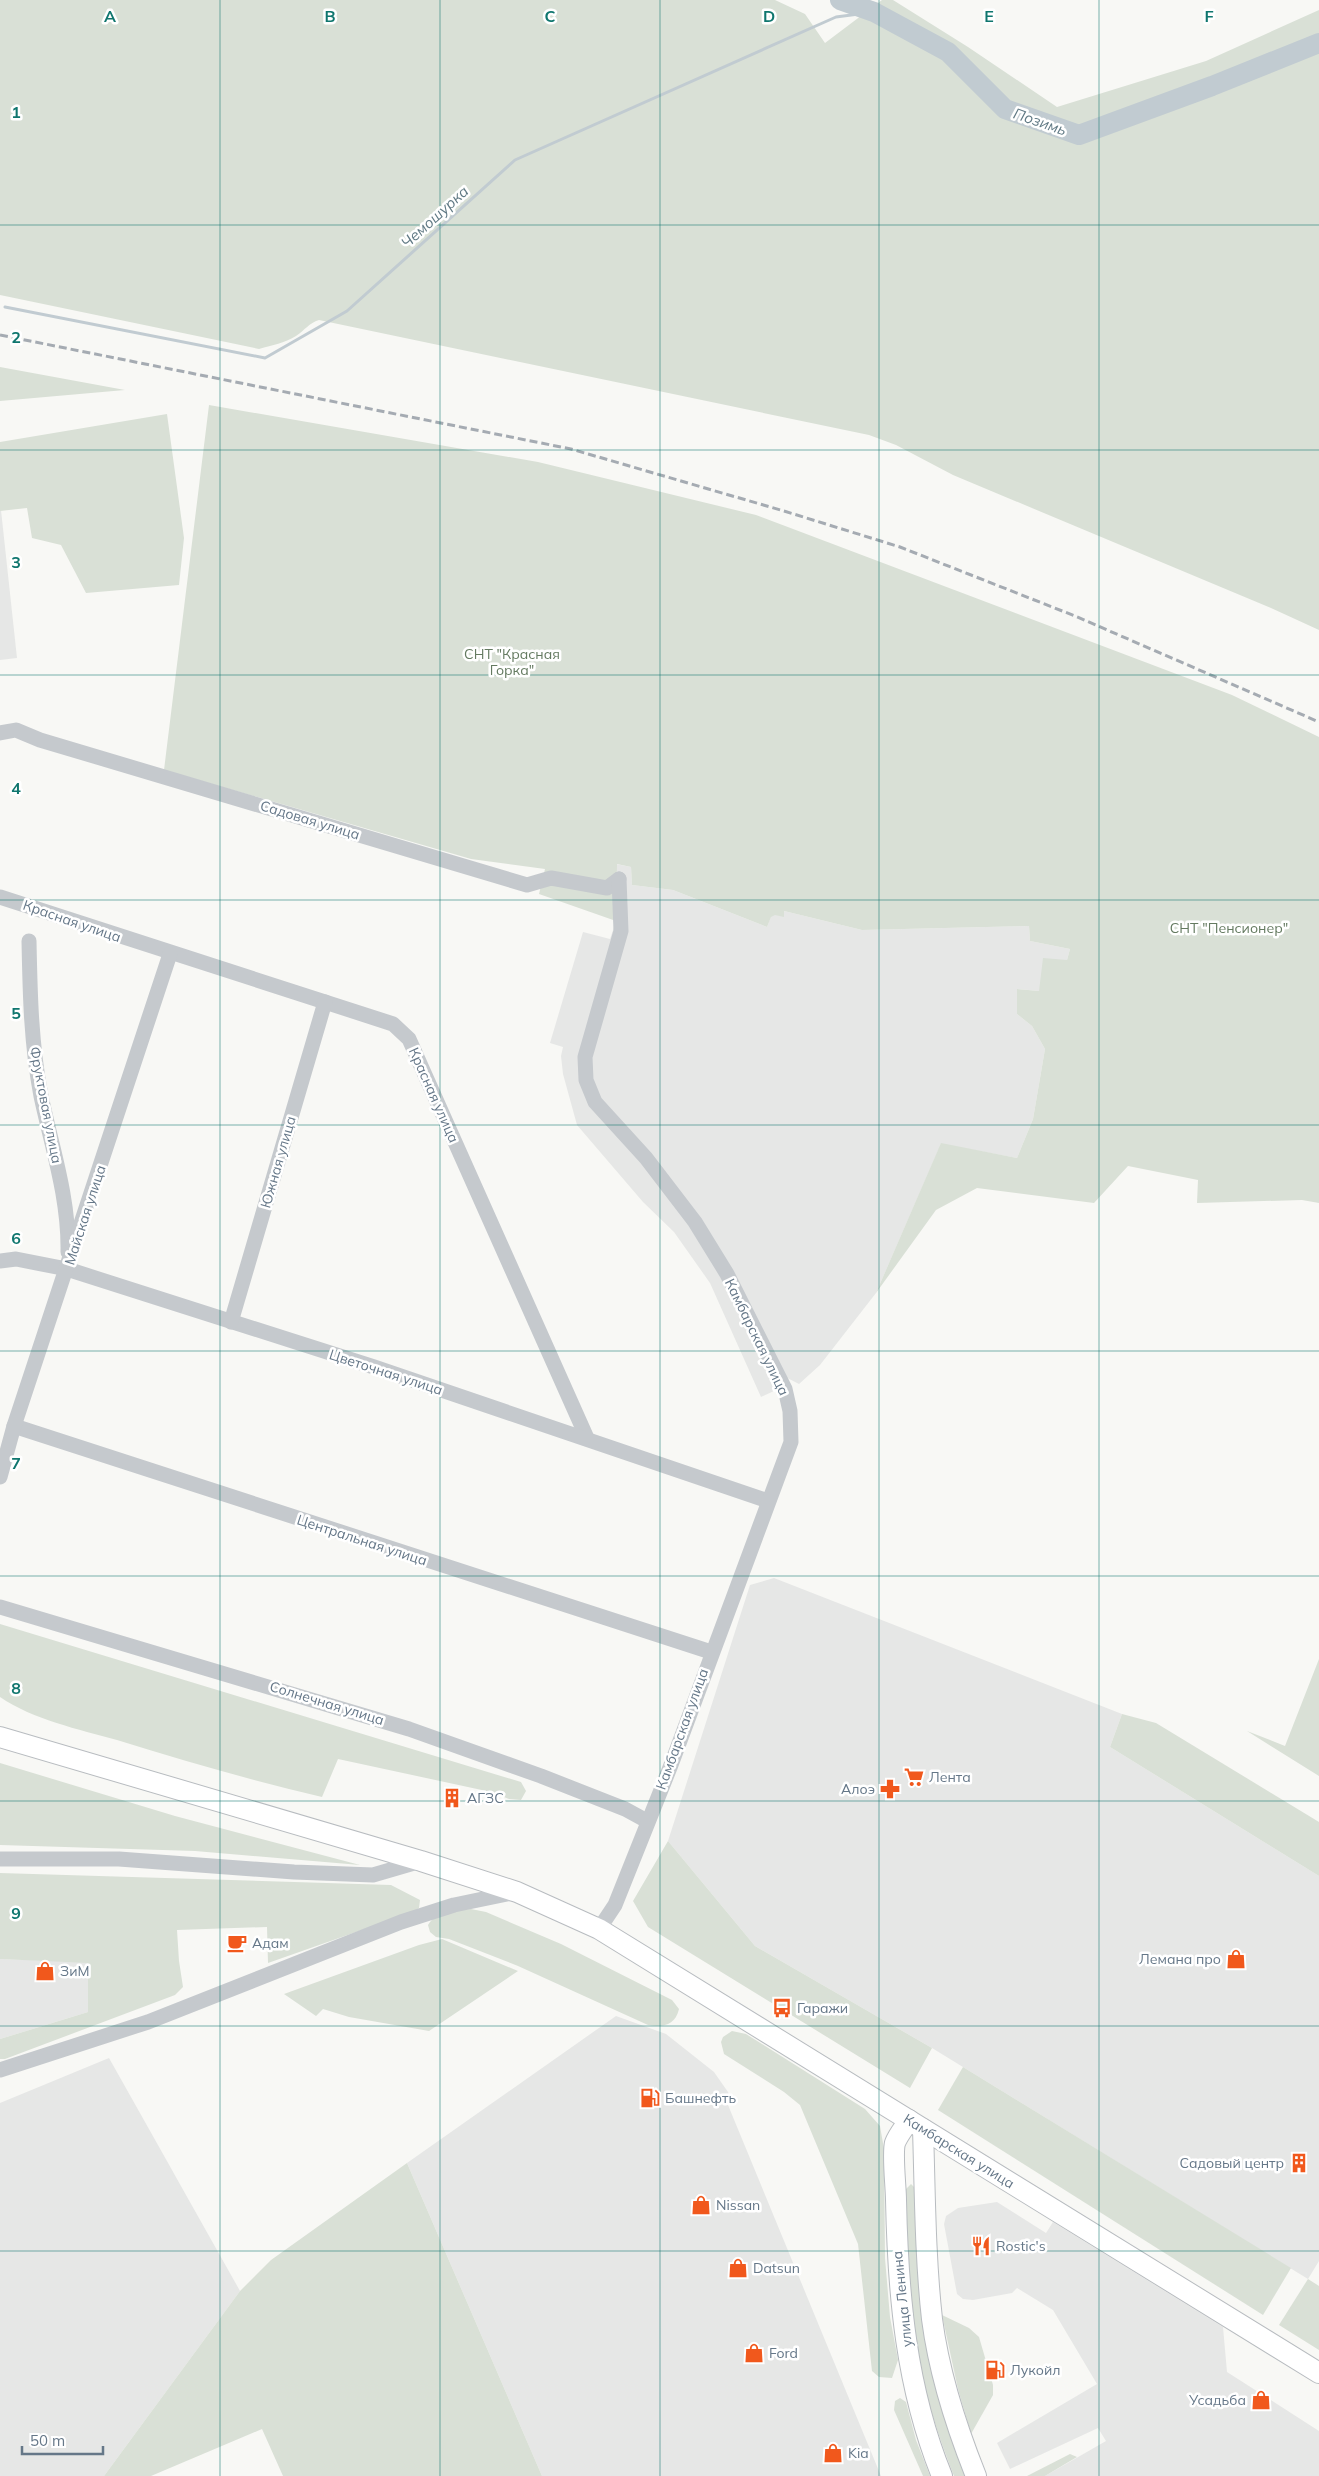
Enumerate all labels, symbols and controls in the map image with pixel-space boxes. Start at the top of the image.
text: A [104,6,116,26]
text: B [324,6,336,26]
text: C [545,6,556,26]
text: D [763,6,775,26]
text: E [984,6,994,26]
text: F [1204,6,1214,26]
text: 1 [11,102,21,122]
water label: Позимь [1011,104,1069,139]
water label: Чемошурка [397,181,472,252]
text: 2 [11,327,21,347]
text: 3 [11,552,21,572]
park label: СНТ "Красная Горка" [464,645,560,679]
text: 4 [11,778,21,798]
street label: Садовая улица [258,796,362,844]
street label: Красная улица [21,896,123,946]
park label: СНТ "Пенсионер" [1170,919,1288,937]
text: 5 [11,1003,21,1023]
street label: Фруктовая улица [26,1045,66,1165]
street label: Красная улица [405,1045,463,1145]
street label: Южная улица [256,1114,300,1210]
street label: Майская улица [60,1163,110,1267]
text: 6 [11,1228,21,1248]
street label: Камбарская улица [721,1276,793,1398]
street label: Цветочная улица [327,1345,445,1399]
text: 7 [11,1453,21,1473]
street label: Центральная улица [295,1510,429,1570]
street label: Камбарская улица [652,1666,712,1792]
street label: Солнечная улица [268,1677,386,1729]
text: 8 [11,1678,21,1698]
supermarket icon: Лента [903,1766,925,1788]
place label: Лента [929,1768,971,1786]
pharmacy icon: Алоэ [879,1778,901,1800]
place label: Алоэ [841,1780,875,1798]
building icon: АГЗС [441,1787,463,1809]
place label: АГЗС [467,1789,504,1807]
text: 9 [11,1903,21,1923]
cafe icon: Адам [226,1932,248,1954]
place label: Адам [252,1934,289,1952]
shop icon: Лемана про [1225,1948,1247,1970]
place label: Лемана про [1139,1950,1221,1968]
shop icon: ЗиМ [34,1960,56,1982]
place label: ЗиМ [60,1962,89,1980]
bus stop icon: Гаражи [771,1997,793,2019]
place label: Гаражи [797,1999,848,2017]
fuel station icon: Башнефть [639,2087,661,2109]
place label: Башнефть [665,2089,736,2107]
street label: Камбарская улица [900,2110,1018,2192]
building icon: Садовый центр [1288,2152,1310,2174]
place label: Садовый центр [1180,2154,1284,2172]
shop icon: Nissan [690,2194,712,2216]
place label: Nissan [716,2196,760,2214]
restaurant icon: Rostic's [970,2235,992,2257]
place label: Rostic's [996,2237,1046,2255]
street label: улица Ленина [888,2250,916,2348]
shop icon: Datsun [727,2257,749,2279]
place label: Datsun [753,2259,800,2277]
shop icon: Ford [743,2342,765,2364]
place label: Ford [769,2344,798,2362]
fuel station icon: Лукойл [984,2359,1006,2381]
place label: Лукойл [1010,2361,1060,2379]
shop icon: Усадьба [1250,2389,1272,2411]
place label: Усадьба [1188,2391,1246,2409]
scale bar [22,2424,104,2456]
text: 50 m [30,2431,65,2450]
shop icon: Kia [822,2442,844,2464]
place label: Kia [848,2444,869,2462]

